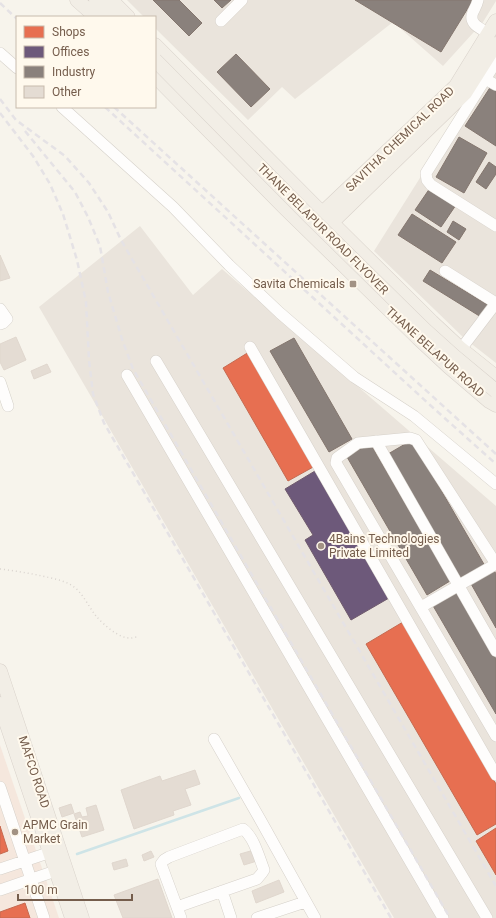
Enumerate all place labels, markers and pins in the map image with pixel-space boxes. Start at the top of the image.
place label: Savita Chemicals [253,277,345,291]
marker: Savita Chemicals [348,279,358,289]
place label: 4Bains Technologies Private Limited [329,532,440,560]
marker: 4Bains Technologies Private Limited [316,541,326,551]
place label: APMC Grain Market [23,818,88,846]
marker: APMC Grain Market [10,827,20,837]

